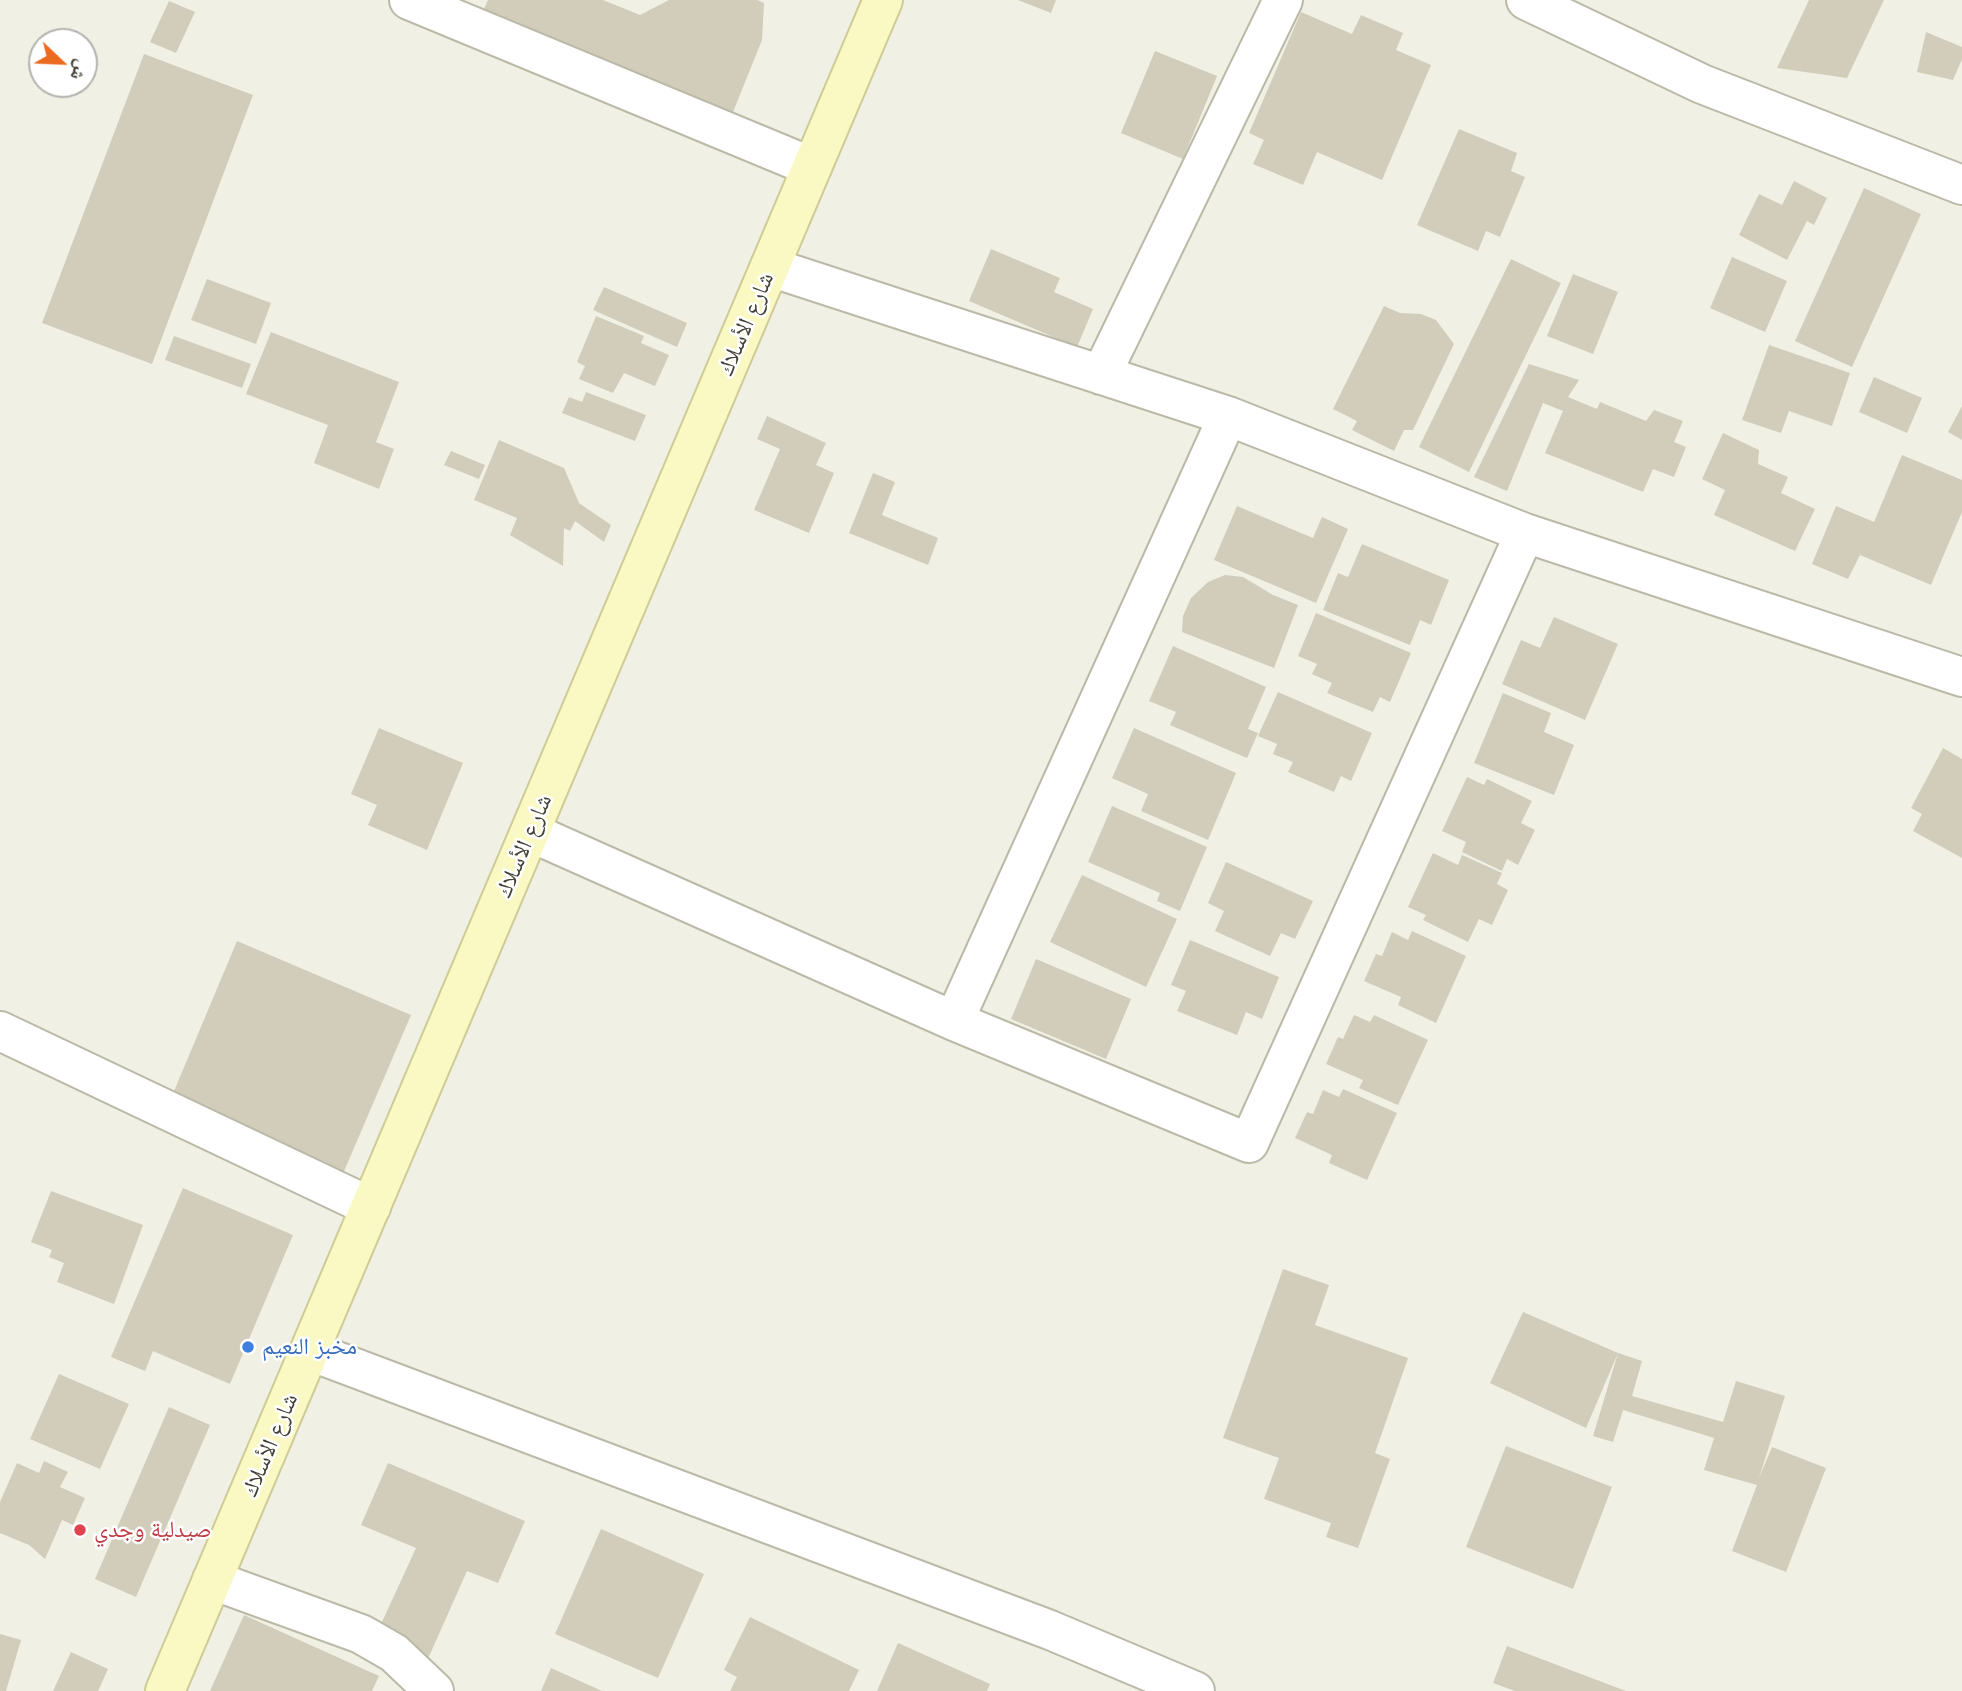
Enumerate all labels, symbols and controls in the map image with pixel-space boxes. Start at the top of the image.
north arrow [28,28,98,98]
text: ش [66,56,95,84]
street label: شارع الأسلاك [712,268,780,380]
street label: شارع الأسلاك [490,790,558,902]
place label: مخبز النعيم [262,1333,357,1361]
marker: مخبز النعيم [240,1339,256,1355]
street label: شارع الأسلاك [236,1389,304,1501]
place label: صيدلية وجدي [94,1516,212,1544]
marker: صيدلية وجدي [72,1522,88,1538]

